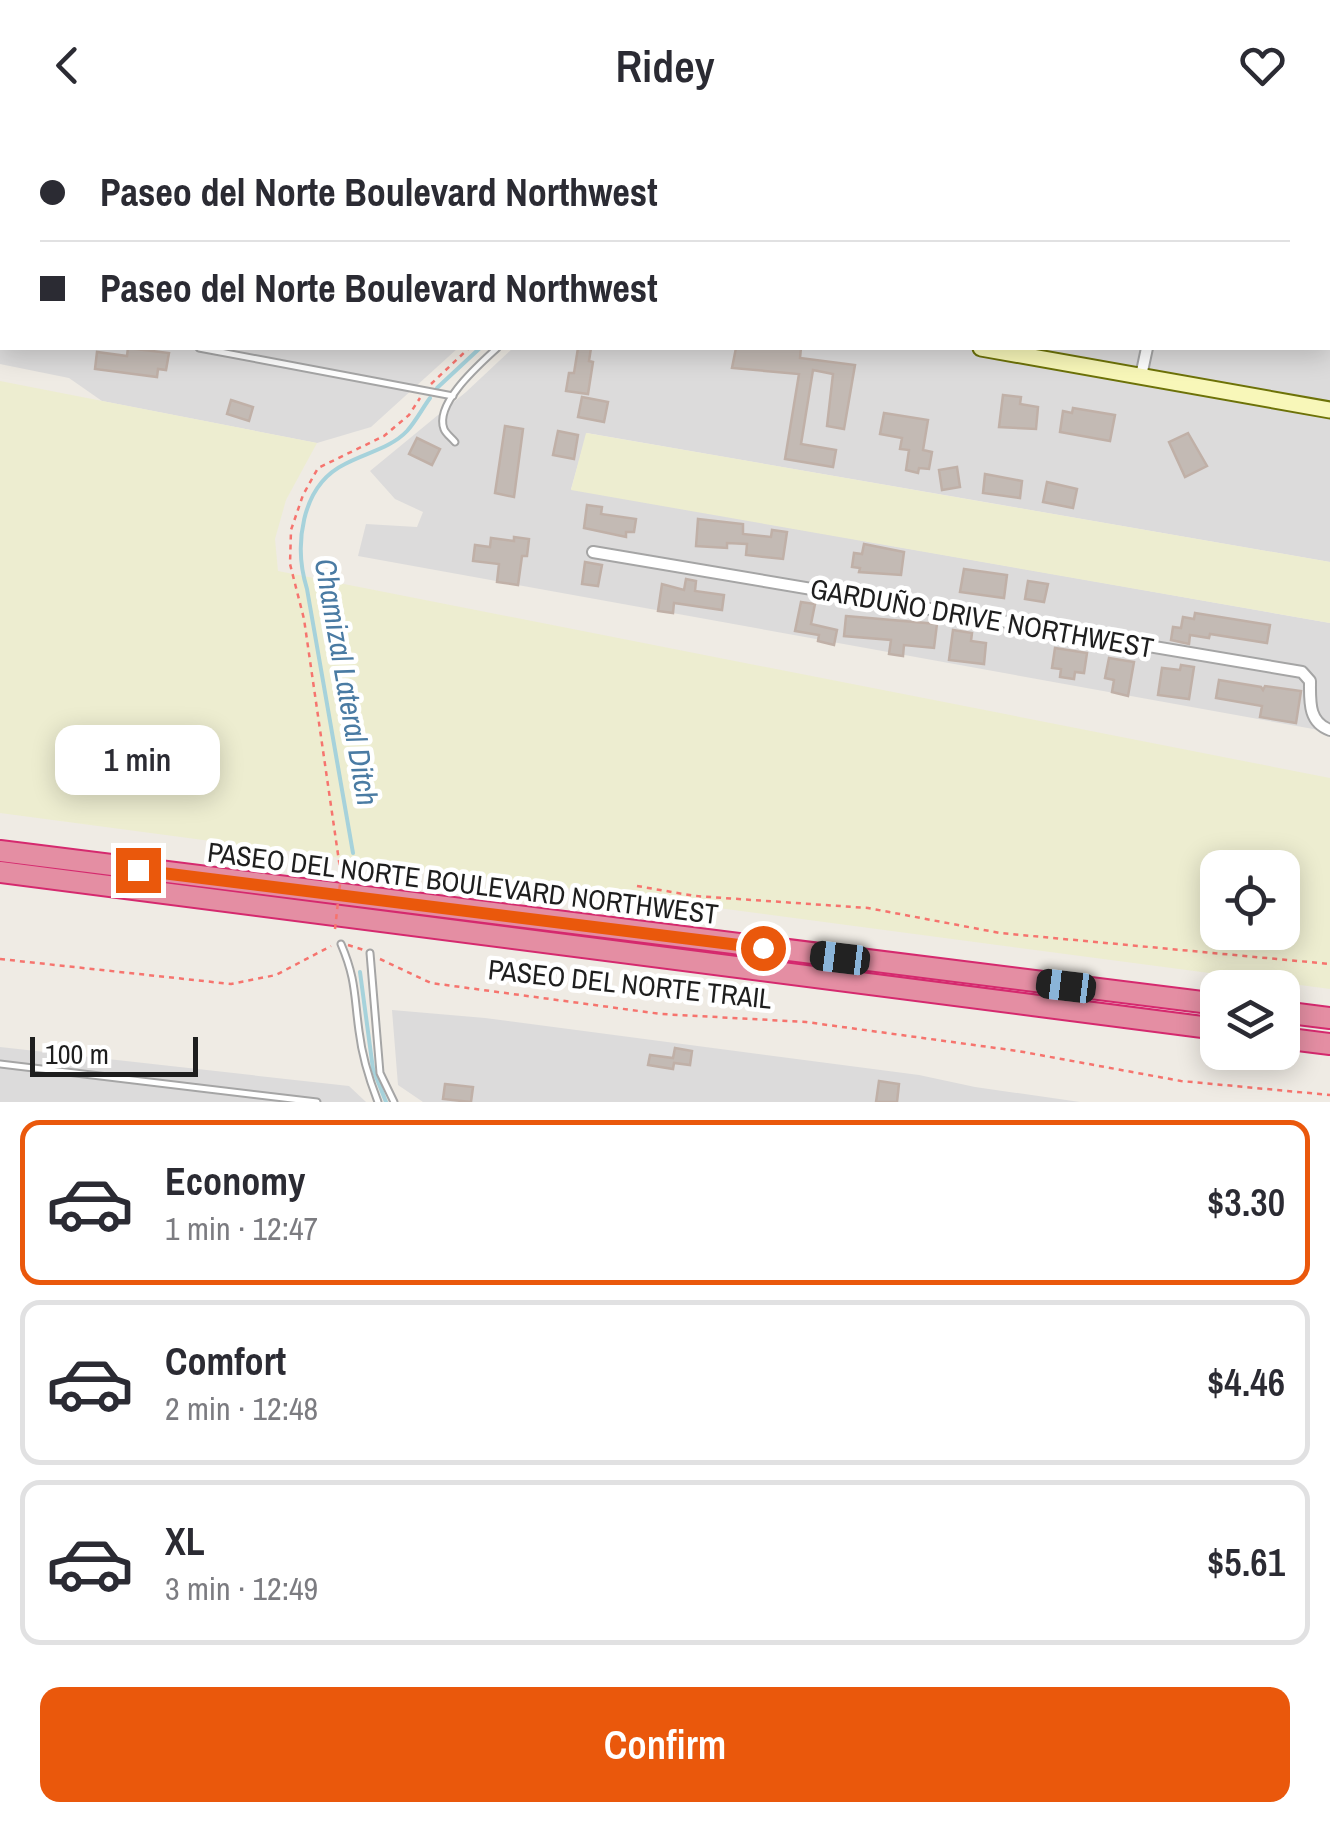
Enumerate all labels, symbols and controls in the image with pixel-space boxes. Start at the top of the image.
text: Ridey [615,35,715,96]
icon: back [40,38,95,93]
icon: heart [1235,38,1290,93]
text: Paseo del Norte Boulevard Northwest [100,167,658,218]
text: Paseo del Norte Boulevard Northwest [100,263,658,314]
water label: Chamizal Lateral Ditch [306,555,388,809]
street label: GARDUÑO DRIVE NORTHWEST [807,569,1157,667]
callout: 1 min [56,725,220,795]
text: 1 min [104,738,171,781]
street label: PASEO DEL NORTE BOULEVARD NORTHWEST [205,833,721,933]
route end [116,848,161,893]
map controls [1200,850,1300,1070]
button: locate [1200,850,1300,950]
route start [741,926,786,971]
car [808,939,872,977]
street label: PASEO DEL NORTE TRAIL [486,950,774,1018]
car [1034,967,1098,1005]
button: layers [1200,970,1300,1070]
scale bar [30,1032,198,1076]
text: 100 m [45,1035,109,1073]
text: Economy [165,1156,305,1207]
icon: car [45,1158,135,1248]
text: $3.30 [1207,1177,1285,1228]
text: 1 min · 12:47 [165,1207,318,1250]
text: Comfort [165,1336,286,1387]
icon: car [45,1338,135,1428]
text: $4.46 [1207,1357,1285,1408]
text: 2 min · 12:48 [165,1387,318,1430]
text: XL [165,1516,205,1567]
icon: car [45,1518,135,1608]
text: $5.61 [1207,1537,1285,1588]
text: 3 min · 12:49 [165,1567,318,1610]
button: Confirm [40,1687,1290,1802]

